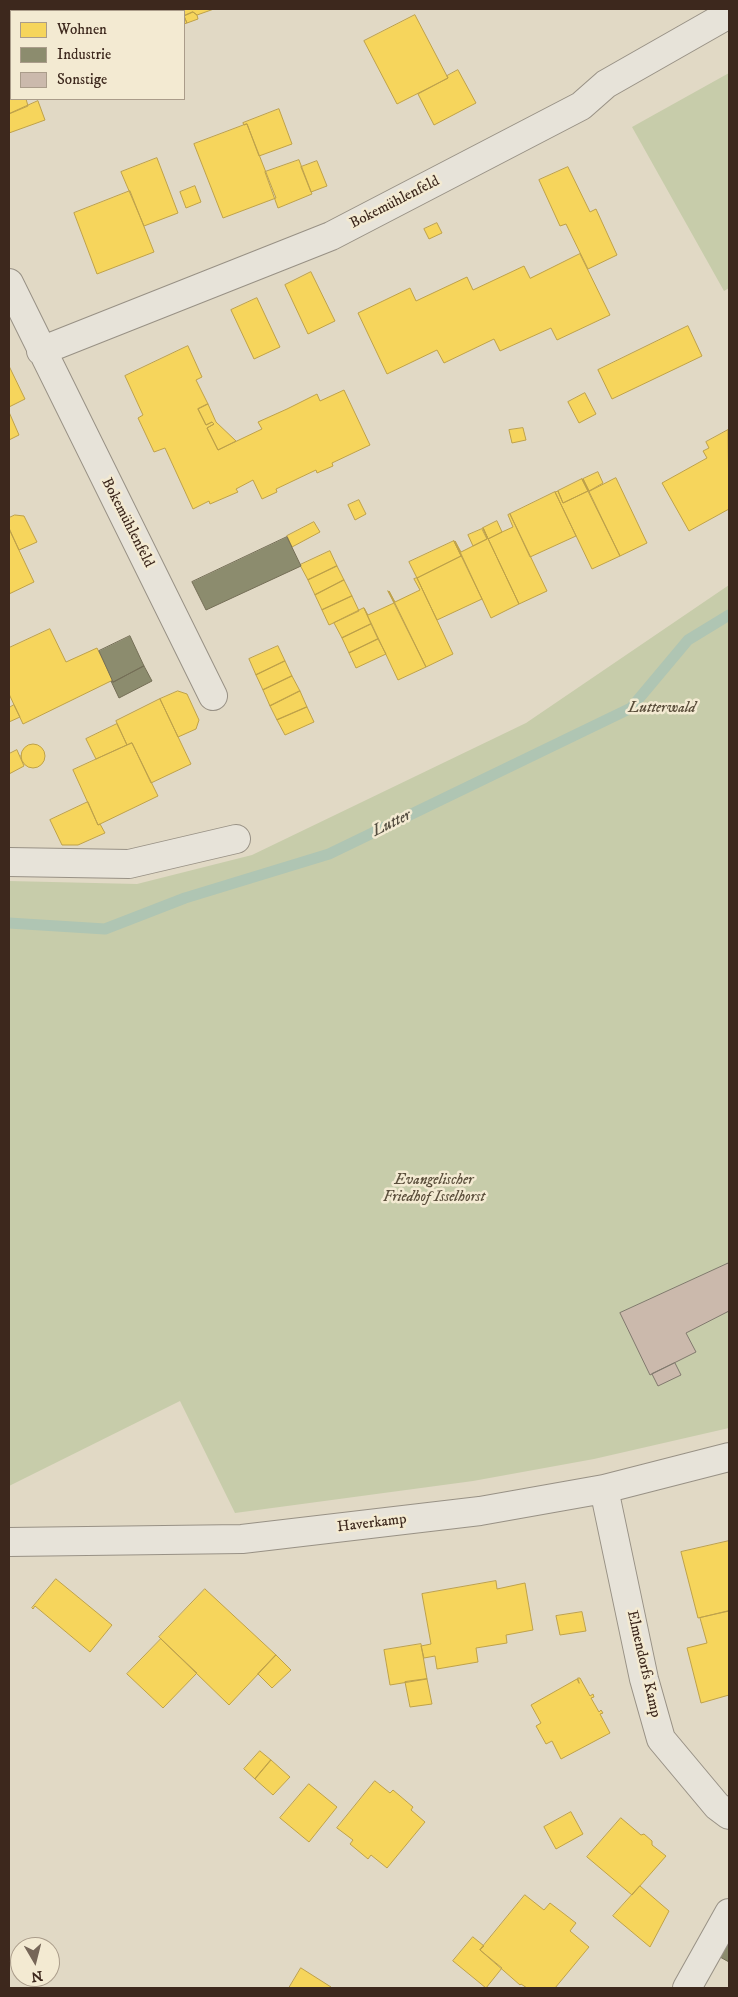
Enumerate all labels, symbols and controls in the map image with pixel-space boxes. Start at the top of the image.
legend [10,10,185,100]
text: Wohnen [57,20,107,39]
text: Industrie [57,45,111,64]
text: Sonstige [57,70,107,89]
street label: Bokemühlenfeld [347,173,443,233]
street label: Bokemühlenfeld [97,475,157,571]
park label: Lutterwald [628,700,696,718]
water label: Lutter [370,806,414,842]
park label: Evangelischer Friedhof Isselhorst [383,1172,485,1207]
street label: Haverkamp [336,1511,408,1537]
street label: Elmendorfs Kamp [622,1609,664,1719]
north arrow [10,1937,60,1987]
text: N [30,1966,44,1986]

